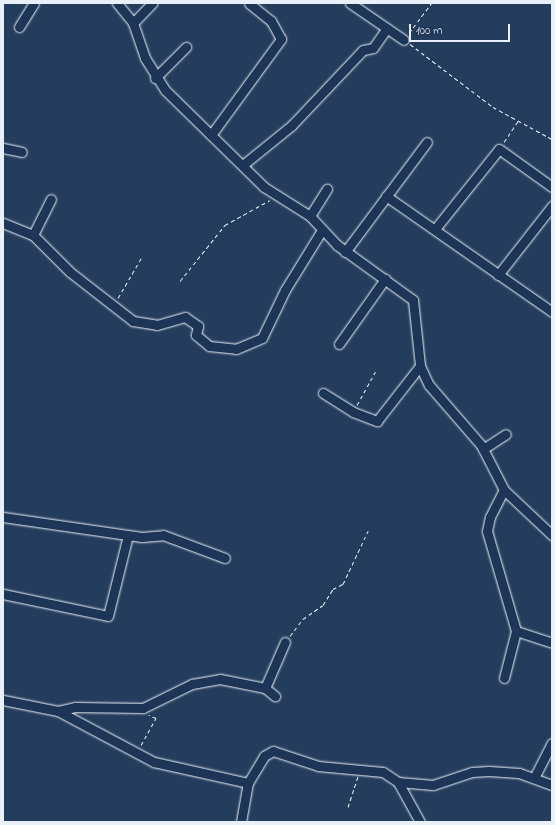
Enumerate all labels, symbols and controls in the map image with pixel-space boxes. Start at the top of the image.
scale bar [411,16,512,42]
text: 100 m [416,22,443,40]

